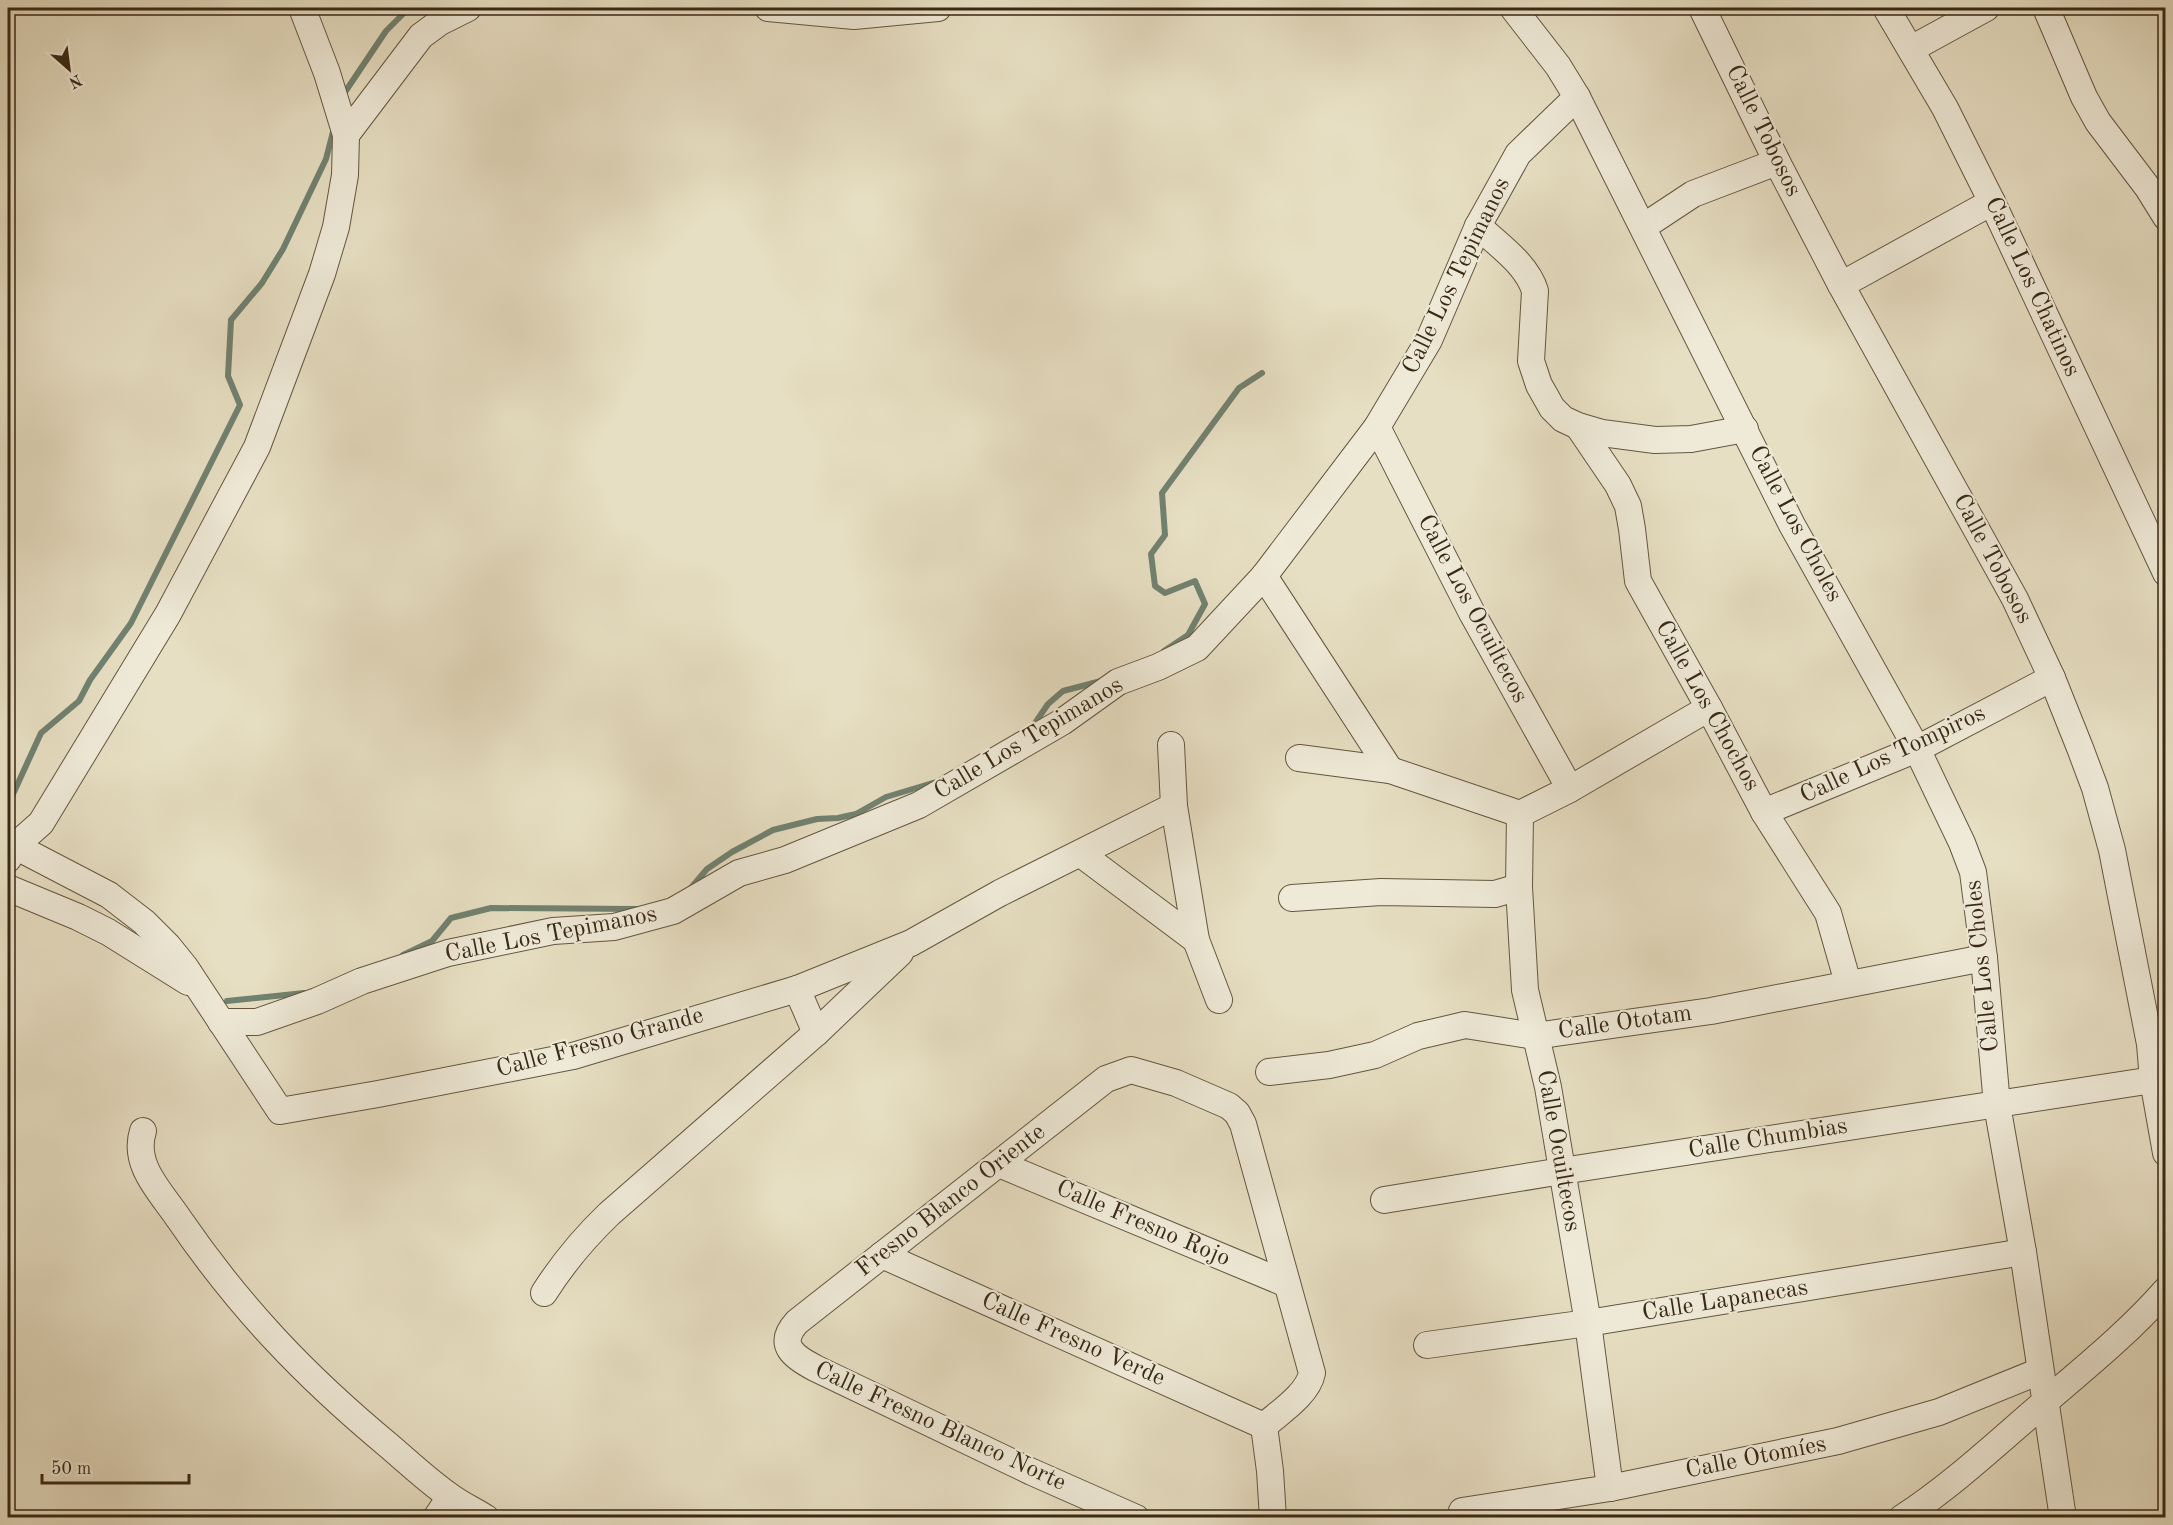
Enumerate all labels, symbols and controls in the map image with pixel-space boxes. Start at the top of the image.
north arrow [39,39,99,99]
street label: Calle Tobosos [1721,61,1805,201]
text: N [65,71,84,91]
street label: Calle Los Tepimanos [1399,174,1515,378]
street label: Calle Los Chatinos [1980,194,2084,380]
street label: Calle Los Choles [1744,442,1846,606]
street label: Calle Tobosos [1948,490,2036,628]
street label: Calle Los Ocuiltecos [1412,511,1532,707]
street label: Calle Los Chochos [1650,617,1764,795]
street label: Calle Los Tepimanos [930,673,1128,805]
street label: Calle Los Tompiros [1797,702,1989,808]
street label: Calle Los Choles [1962,879,2004,1053]
street label: Calle Los Tepimanos [443,903,659,967]
street label: Calle Ototam [1556,1002,1694,1044]
street label: Calle Fresno Grande [494,1004,706,1082]
street label: Calle Ocuiltecos [1532,1068,1584,1234]
street label: Calle Chumbias [1687,1115,1849,1163]
street label: Fresno Blanco Oriente [852,1120,1050,1282]
street label: Calle Fresno Rojo [1053,1177,1233,1271]
street label: Calle Lapanecas [1640,1276,1810,1326]
street label: Calle Fresno Verde [977,1289,1169,1391]
street label: Calle Fresno Blanco Norte [811,1358,1069,1496]
street label: Calle Otomíes [1684,1433,1828,1483]
scale bar [42,1447,189,1485]
text: 50 m [51,1460,91,1478]

